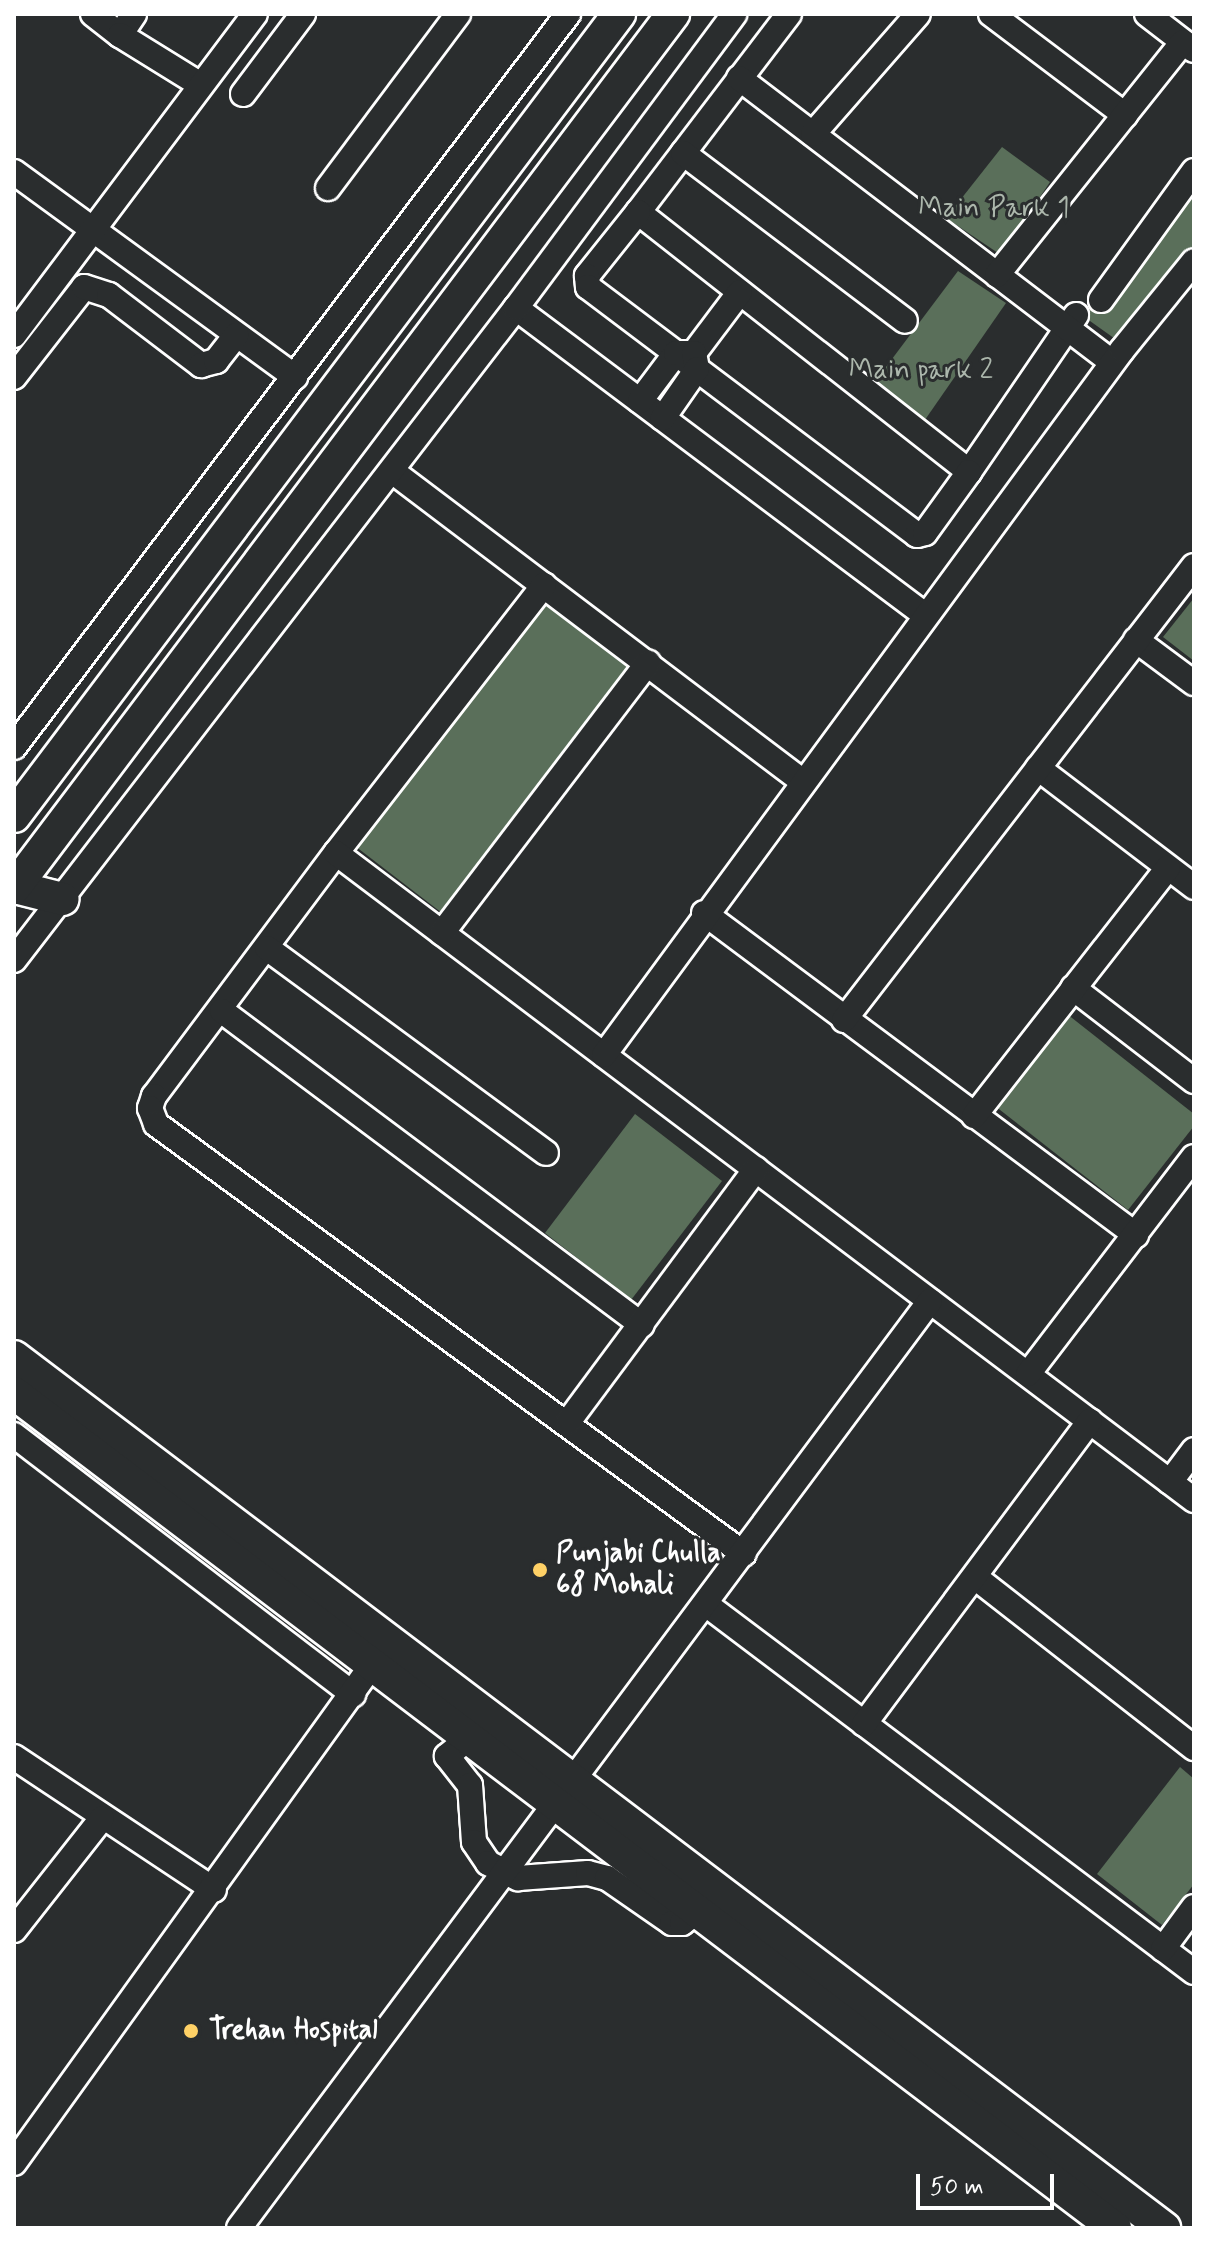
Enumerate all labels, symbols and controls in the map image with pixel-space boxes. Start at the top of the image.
park label: Main Park 1 [922,192,1066,226]
park label: Main park 2 [850,354,992,388]
place label: Punjabi Chulla 68 Mohali [556,1537,724,1603]
marker: Punjabi Chulla 68 Mohali [531,1561,549,1579]
place label: Trehan Hospital [209,2014,393,2048]
marker: Trehan Hospital [180,2020,202,2042]
scale bar [920,2158,1058,2208]
text: 50 m [930,2172,984,2203]

